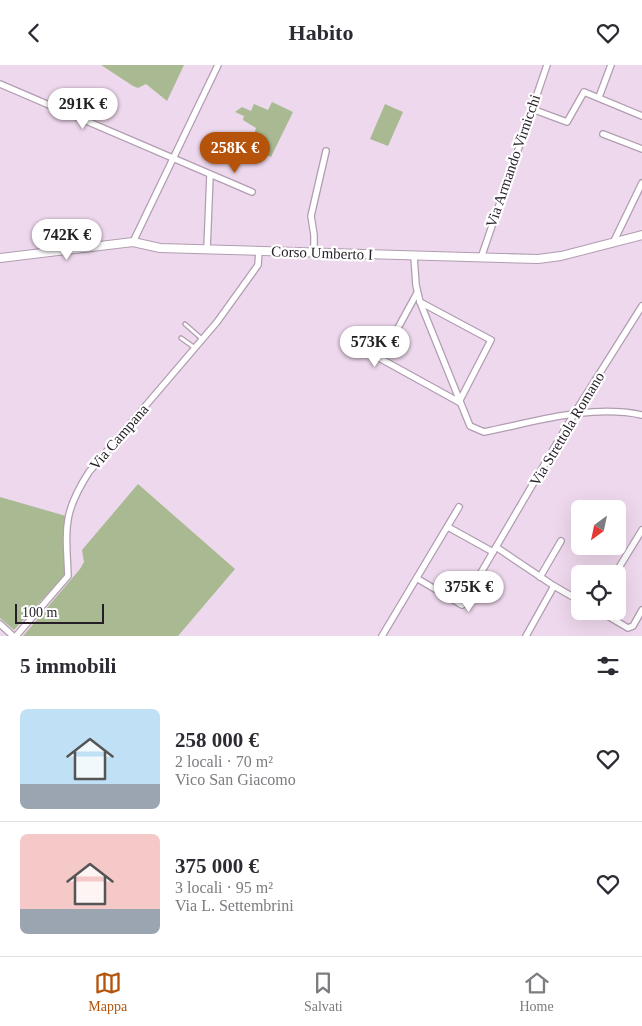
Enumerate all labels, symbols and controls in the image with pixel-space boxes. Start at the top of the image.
icon: back [20,19,48,47]
icon: heart [594,19,622,47]
text: Habito [289,20,353,45]
pin: 291K € [42,87,124,130]
street label: Via Armando Virnicchi [483,92,543,230]
text: 291K € [59,95,107,112]
pin: 258K € [194,131,276,174]
text: 258K € [211,139,259,156]
pin: 742K € [26,219,108,261]
text: 742K € [43,226,91,243]
street label: Corso Umberto I [271,243,373,263]
pin: 573K € [334,325,416,368]
text: 573K € [351,333,399,350]
street label: Via Strettola Romano [527,369,607,489]
street label: Via Campana [86,401,152,473]
north arrow [571,500,626,555]
map controls [571,500,626,620]
button: locate [571,565,626,620]
pin: 375K € [428,571,510,613]
text: 375K € [445,578,493,595]
scale bar [15,601,104,624]
text: 100 m [22,605,57,620]
icon: filters [594,652,622,680]
text: 5 immobili [20,654,116,678]
text: 258 000 € [175,728,259,752]
icon: home [60,729,120,789]
icon: heart [594,745,622,773]
text: 2 locali · 70 m² [175,753,273,770]
text: Vico San Giacomo [175,771,296,788]
icon: home [60,854,120,914]
text: 375 000 € [175,854,259,878]
icon: heart [594,870,622,898]
text: 3 locali · 95 m² [175,879,273,896]
text: Via L. Settembrini [175,897,294,914]
tab: Mappa [88,969,127,1015]
tab: Salvati [304,969,343,1015]
tab: Home [519,969,554,1015]

